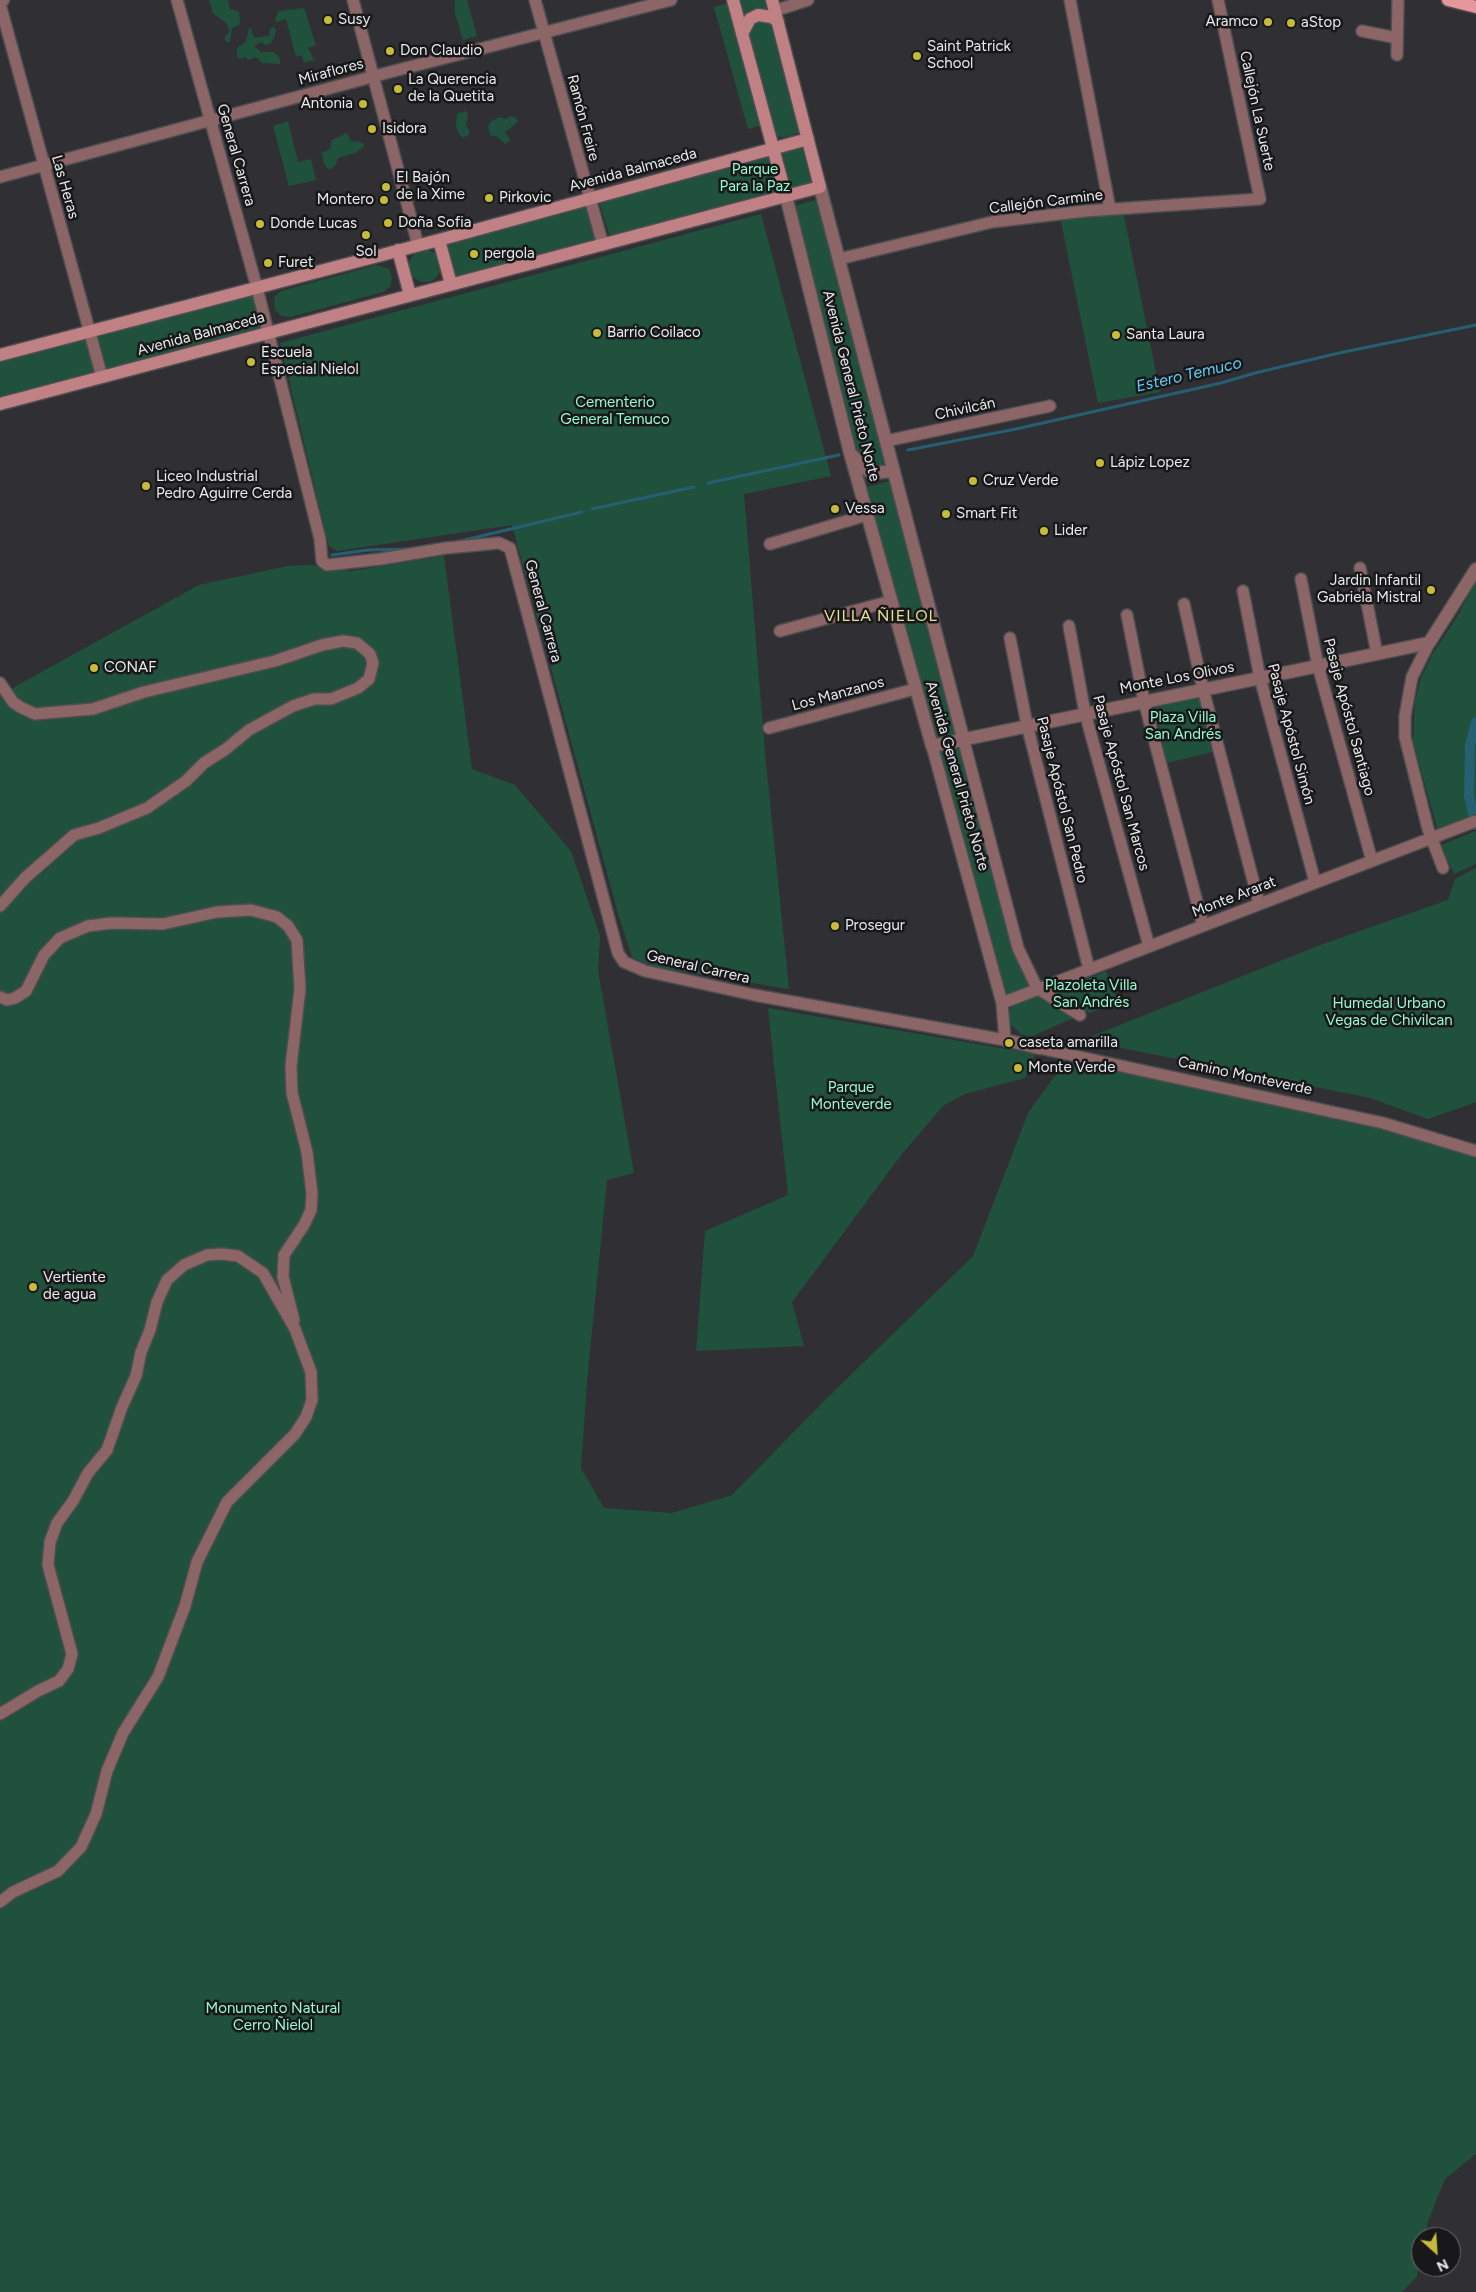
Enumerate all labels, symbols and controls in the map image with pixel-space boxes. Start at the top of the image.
place label: Susy [338,11,370,29]
place label: Aramco [1206,13,1258,31]
marker: Susy [322,14,334,26]
place label: aStop [1301,14,1341,32]
marker: Aramco [1262,16,1274,28]
marker: aStop [1285,17,1297,29]
place label: Saint Patrick School [927,38,1011,73]
place label: Don Claudio [400,42,482,60]
marker: Don Claudio [384,45,396,57]
marker: Saint Patrick School [911,50,923,62]
street label: Callejón La Suerte [1236,50,1278,172]
street label: Miraflores [296,55,366,89]
place label: La Querencia de la Quetita [408,71,496,106]
street label: Ramón Freire [563,73,603,163]
marker: La Querencia de la Quetita [392,83,404,95]
place label: Antonia [301,95,353,113]
marker: Antonia [357,98,369,110]
street label: General Carrera [213,102,259,208]
place label: Isidora [382,120,427,138]
marker: Isidora [366,123,378,135]
street label: Avenida Balmaceda [567,144,699,196]
street label: Las Heras [47,153,83,221]
park label: Parque Para la Paz [720,161,790,196]
place label: El Bajón de la Xime [396,169,465,204]
marker: El Bajón de la Xime [380,181,392,193]
street label: Callejón Carmine [988,186,1104,218]
place label: Pirkovic [499,189,551,207]
place label: Montero [317,191,374,209]
marker: Pirkovic [483,192,495,204]
marker: Montero [378,194,390,206]
place label: Doña Sofia [398,214,471,232]
place label: Donde Lucas [270,215,357,233]
marker: Doña Sofia [382,217,394,229]
marker: Donde Lucas [254,218,266,230]
marker: Sol [360,229,372,241]
place label: Sol [355,243,377,261]
place label: pergola [484,245,535,263]
marker: pergola [468,248,480,260]
place label: Furet [278,254,313,272]
marker: Furet [262,257,274,269]
street label: Avenida General Prieto Norte [819,289,883,483]
street label: Avenida Balmaceda [135,308,267,360]
place label: Barrio Coilaco [607,324,701,342]
place label: Santa Laura [1126,326,1205,344]
marker: Barrio Coilaco [591,327,603,339]
marker: Santa Laura [1110,329,1122,341]
place label: Escuela Especial Nielol [261,344,359,379]
water label: Estero Temuco [1134,354,1244,396]
marker: Escuela Especial Nielol [245,356,257,368]
park label: Cementerio General Temuco [560,394,670,429]
street label: Chivilcán [933,394,997,424]
place label: Lápiz Lopez [1110,454,1190,472]
marker: Lápiz Lopez [1094,457,1106,469]
place label: Liceo Industrial Pedro Aguirre Cerda [156,468,292,503]
place label: Cruz Verde [983,472,1058,490]
marker: Cruz Verde [967,475,979,487]
marker: Liceo Industrial Pedro Aguirre Cerda [140,480,152,492]
place label: Vessa [845,500,885,518]
marker: Vessa [829,503,841,515]
place label: Smart Fit [956,505,1017,523]
marker: Smart Fit [940,508,952,520]
place label: Lider [1054,522,1087,540]
marker: Lider [1038,525,1050,537]
street label: General Carrera [521,558,565,664]
place label: Jardin Infantil Gabriela Mistral [1317,572,1421,607]
marker: Jardin Infantil Gabriela Mistral [1425,584,1437,596]
district label: VILLA ÑIELOL [823,606,939,626]
street label: Pasaje Apóstol Santiago [1319,636,1379,798]
street label: Monte Los Olivos [1118,658,1236,698]
place label: CONAF [104,659,156,677]
street label: Pasaje Apóstol Simón [1263,661,1319,807]
marker: CONAF [88,662,100,674]
street label: Los Manzanos [790,673,886,715]
street label: Avenida General Prieto Norte [921,679,993,873]
street label: Pasaje Apóstol San Marcos [1089,693,1153,873]
park label: Plaza Villa San Andrés [1145,709,1221,744]
street label: Pasaje Apóstol San Pedro [1033,715,1091,885]
street label: Monte Ararat [1189,873,1279,921]
place label: Prosegur [845,917,905,935]
marker: Prosegur [829,920,841,932]
street label: General Carrera [645,946,751,988]
park label: Plazoleta Villa San Andrés [1045,977,1137,1012]
park label: Humedal Urbano Vegas de Chivilcan [1325,995,1453,1030]
place label: caseta amarilla [1019,1034,1118,1052]
marker: caseta amarilla [1003,1037,1015,1049]
street label: Camino Monteverde [1176,1053,1314,1099]
place label: Monte Verde [1028,1059,1115,1077]
marker: Monte Verde [1012,1062,1024,1074]
park label: Parque Monteverde [810,1079,892,1114]
place label: Vertiente de agua [43,1269,106,1304]
marker: Vertiente de agua [27,1281,39,1293]
park label: Monumento Natural Cerro Ñielol [206,2000,340,2035]
north arrow [1411,2227,1461,2277]
text: N [1434,2255,1451,2275]

